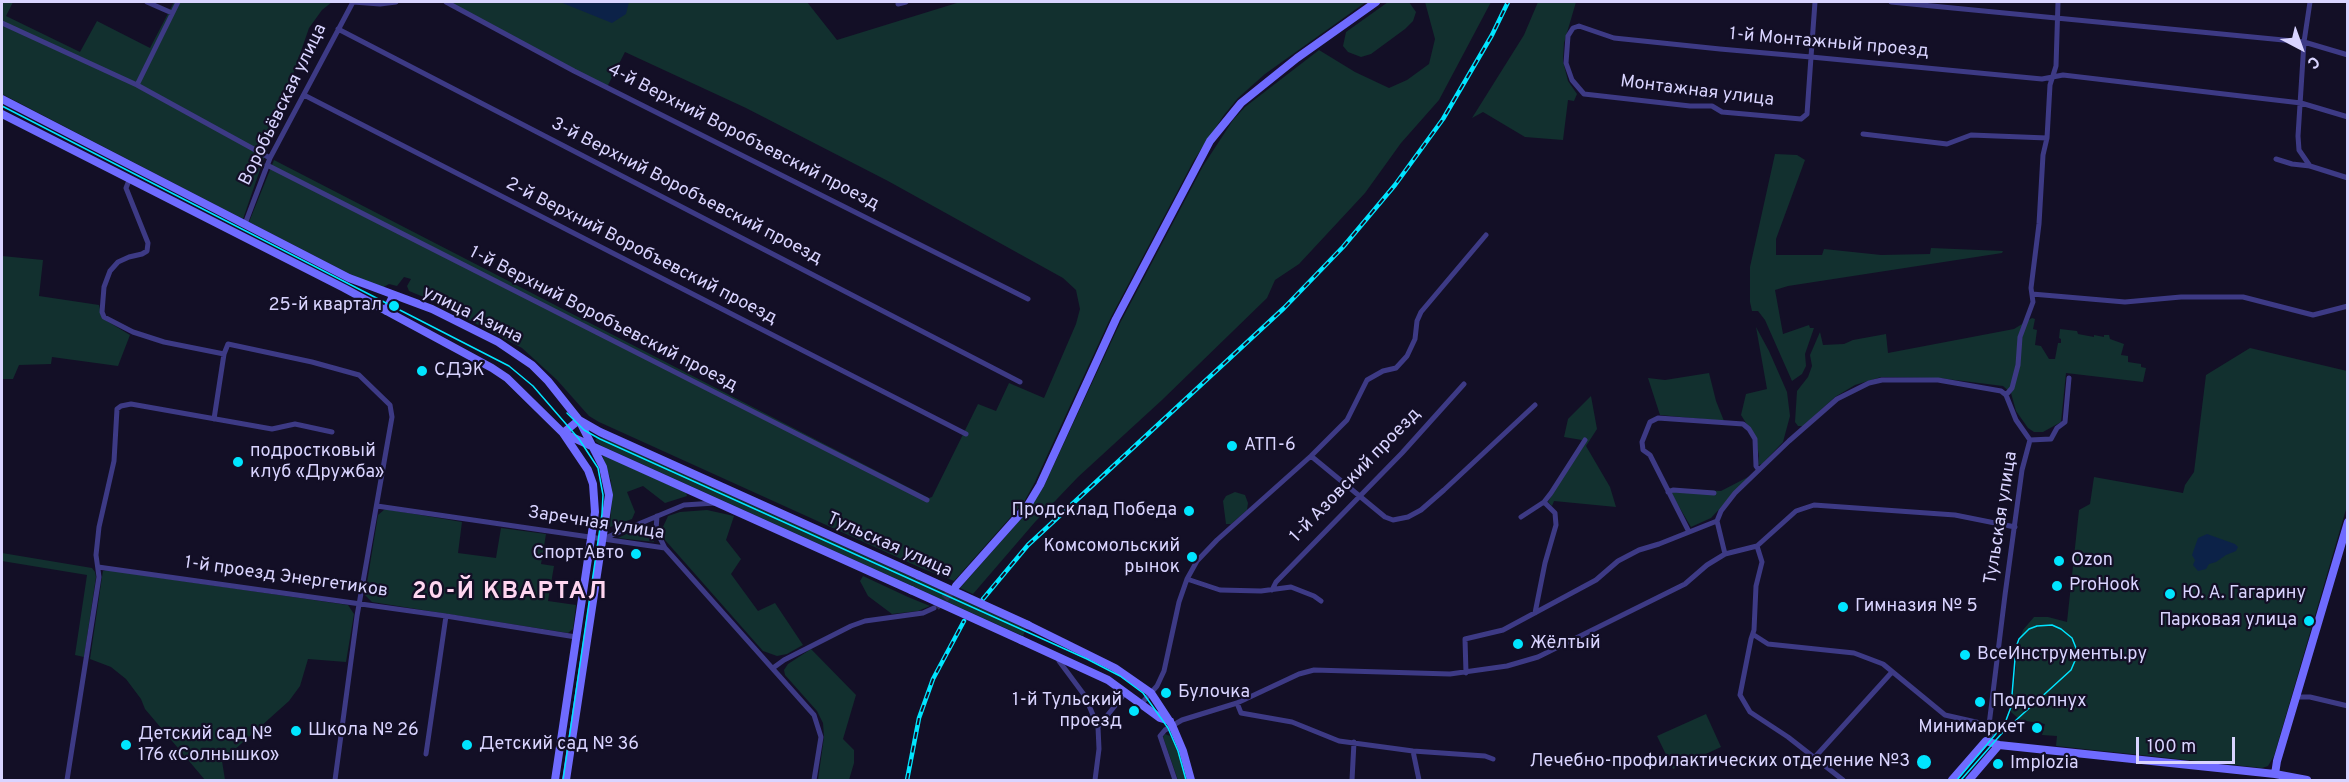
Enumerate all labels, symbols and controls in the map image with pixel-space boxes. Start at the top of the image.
north arrow [2271,18,2331,78]
street label: Воробьёвская улица [235,21,333,189]
street label: 1-й Монтажный проезд [1728,25,1930,63]
text: С [2302,51,2323,72]
street label: 4-й Верхний Воробъевский проезд [604,60,882,216]
street label: Монтажная улица [1619,72,1775,112]
street label: 3-й Верхний Воробъевский проезд [547,114,825,270]
street label: 2-й Верхний Воробъевский проезд [502,174,780,330]
street label: 1-й Верхний Воробъевский проезд [465,243,741,397]
street label: улица Азина [418,282,526,350]
place label: 25-й квартал [269,295,382,317]
marker: 25-й квартал [387,299,401,313]
place label: СДЭК [434,360,485,382]
marker: СДЭК [415,364,429,378]
street label: 1-й Азовский проезд [1286,404,1426,548]
place label: АТП-6 [1244,435,1296,457]
marker: АТП-6 [1225,439,1239,453]
place label: подростковый клуб «Дружба» [250,441,384,484]
street label: Тульская улица [1981,450,2023,586]
marker: подростковый клуб «Дружба» [231,455,245,469]
place label: Продсклад Победа [1012,500,1177,522]
street label: Заречная улица [526,503,666,545]
marker: Продсклад Победа [1182,504,1196,518]
street label: Тульская улица [823,509,955,583]
place label: Комсомольский рынок [1043,536,1180,578]
place label: СпортАвто [533,543,624,565]
marker: СпортАвто [629,547,643,561]
marker: Комсомольский рынок [1185,550,1199,564]
place label: Ozon [2071,550,2113,572]
street label: 1-й проезд Энергетиков [183,553,389,603]
marker: Ozon [2052,554,2066,568]
place label: ProHook [2069,575,2140,597]
district label: 20-Й КВАРТАЛ [412,579,608,607]
marker: ProHook [2050,579,2064,593]
place label: Ю. А. Гагарину [2182,583,2306,605]
marker: Ю. А. Гагарину [2163,587,2177,601]
place label: Гимназия № 5 [1855,596,1978,618]
marker: Гимназия № 5 [1836,600,1850,614]
place label: Парковая улица [2159,610,2297,632]
marker: Парковая улица [2302,614,2316,628]
place label: Жёлтый [1530,633,1601,655]
marker: Жёлтый [1511,637,1525,651]
place label: ВсеИнструменты.ру [1977,644,2147,666]
marker: ВсеИнструменты.ру [1958,648,1972,662]
place label: Булочка [1178,682,1250,704]
marker: Булочка [1159,686,1173,700]
place label: 1-й Тульский проезд [1012,690,1122,732]
place label: Подсолнух [1992,691,2087,713]
marker: Подсолнух [1973,695,1987,709]
marker: 1-й Тульский проезд [1127,704,1141,718]
place label: Минимаркет [1918,717,2025,739]
place label: Школа № 26 [308,720,419,742]
marker: Минимаркет [2030,721,2044,735]
place label: Детский сад № 176 «Солнышко» [138,724,279,766]
marker: Школа № 26 [289,724,303,738]
scale bar [2139,725,2238,763]
place label: Детский сад № 36 [479,734,639,756]
text: 100 m [2147,736,2196,759]
marker: Детский сад № 176 «Солнышко» [119,738,133,752]
marker: Детский сад № 36 [460,738,474,752]
place label: Лечебно-профилактических отделение №3 [1529,751,1910,773]
marker: Лечебно-профилактических отделение №3 [1915,753,1933,771]
place label: Implozia [2010,753,2078,775]
marker: Implozia [1991,757,2005,771]

